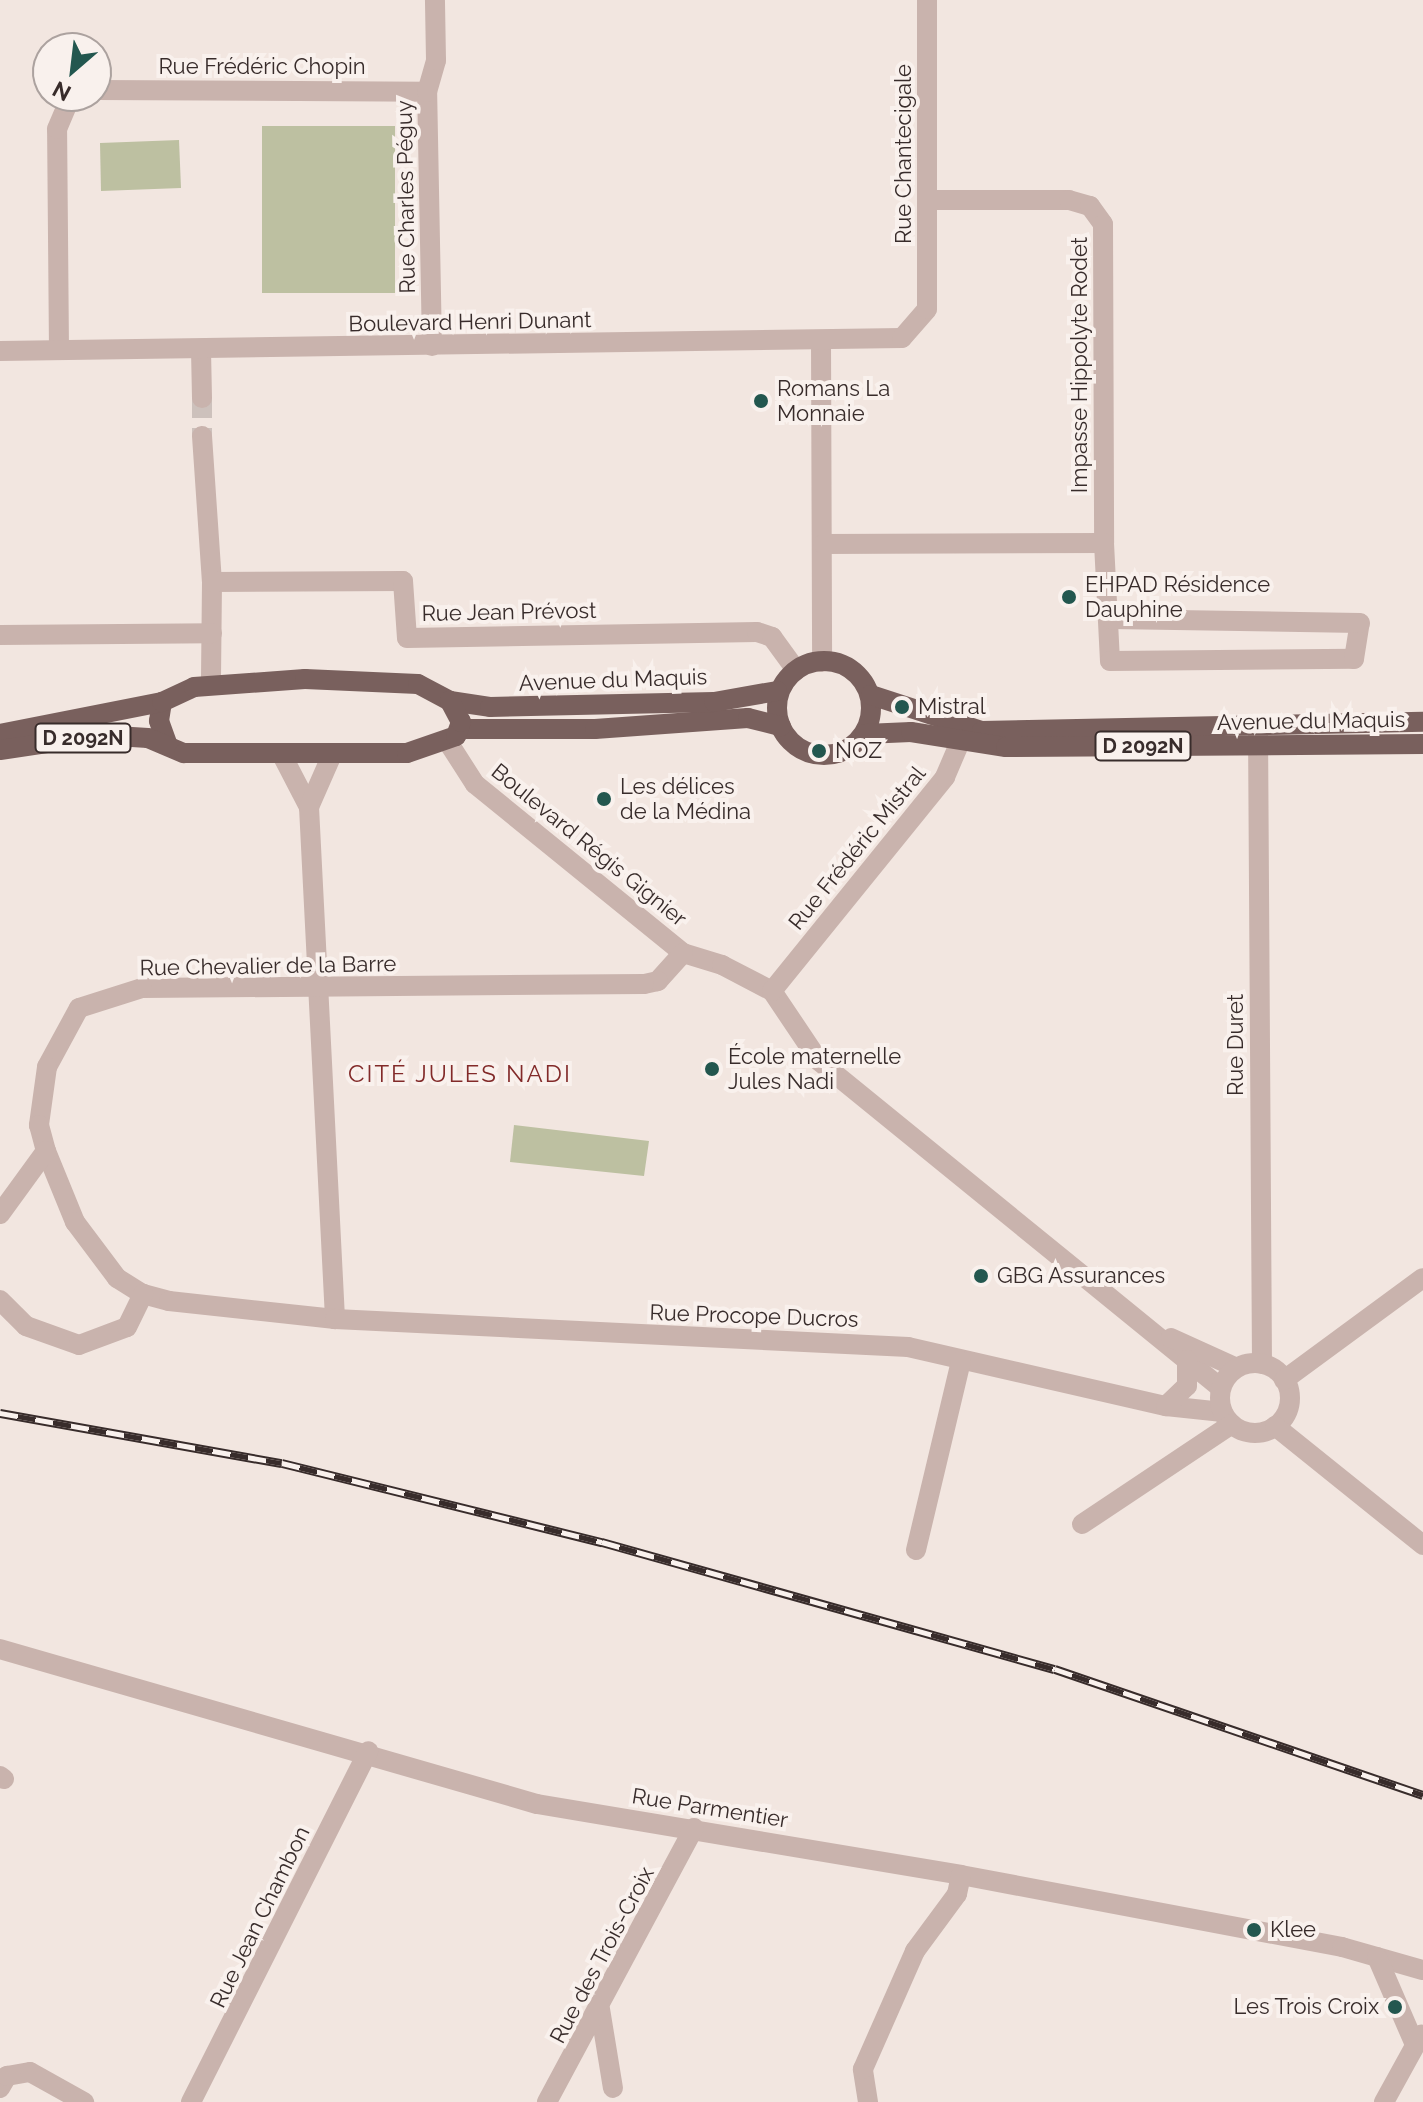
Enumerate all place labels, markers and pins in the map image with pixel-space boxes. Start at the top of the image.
place label: Romans La Monnaie [777,375,890,426]
marker: Romans La Monnaie [752,392,770,410]
place label: EHPAD Résidence Dauphine [1085,571,1270,622]
marker: EHPAD Résidence Dauphine [1060,588,1078,606]
place label: Mistral [918,694,986,720]
marker: Mistral [893,698,911,716]
place label: NOZ [835,738,882,764]
marker: NOZ [810,742,828,760]
place label: Les délices de la Médina [620,773,751,824]
marker: Les délices de la Médina [595,790,613,808]
place label: École maternelle Jules Nadi [728,1043,901,1094]
marker: École maternelle Jules Nadi [703,1060,721,1078]
place label: GBG Assurances [997,1263,1166,1289]
marker: GBG Assurances [972,1267,990,1285]
place label: Klee [1270,1917,1316,1943]
marker: Klee [1245,1921,1263,1939]
place label: Les Trois Croix [1233,1994,1379,2020]
marker: Les Trois Croix [1386,1998,1404,2016]

